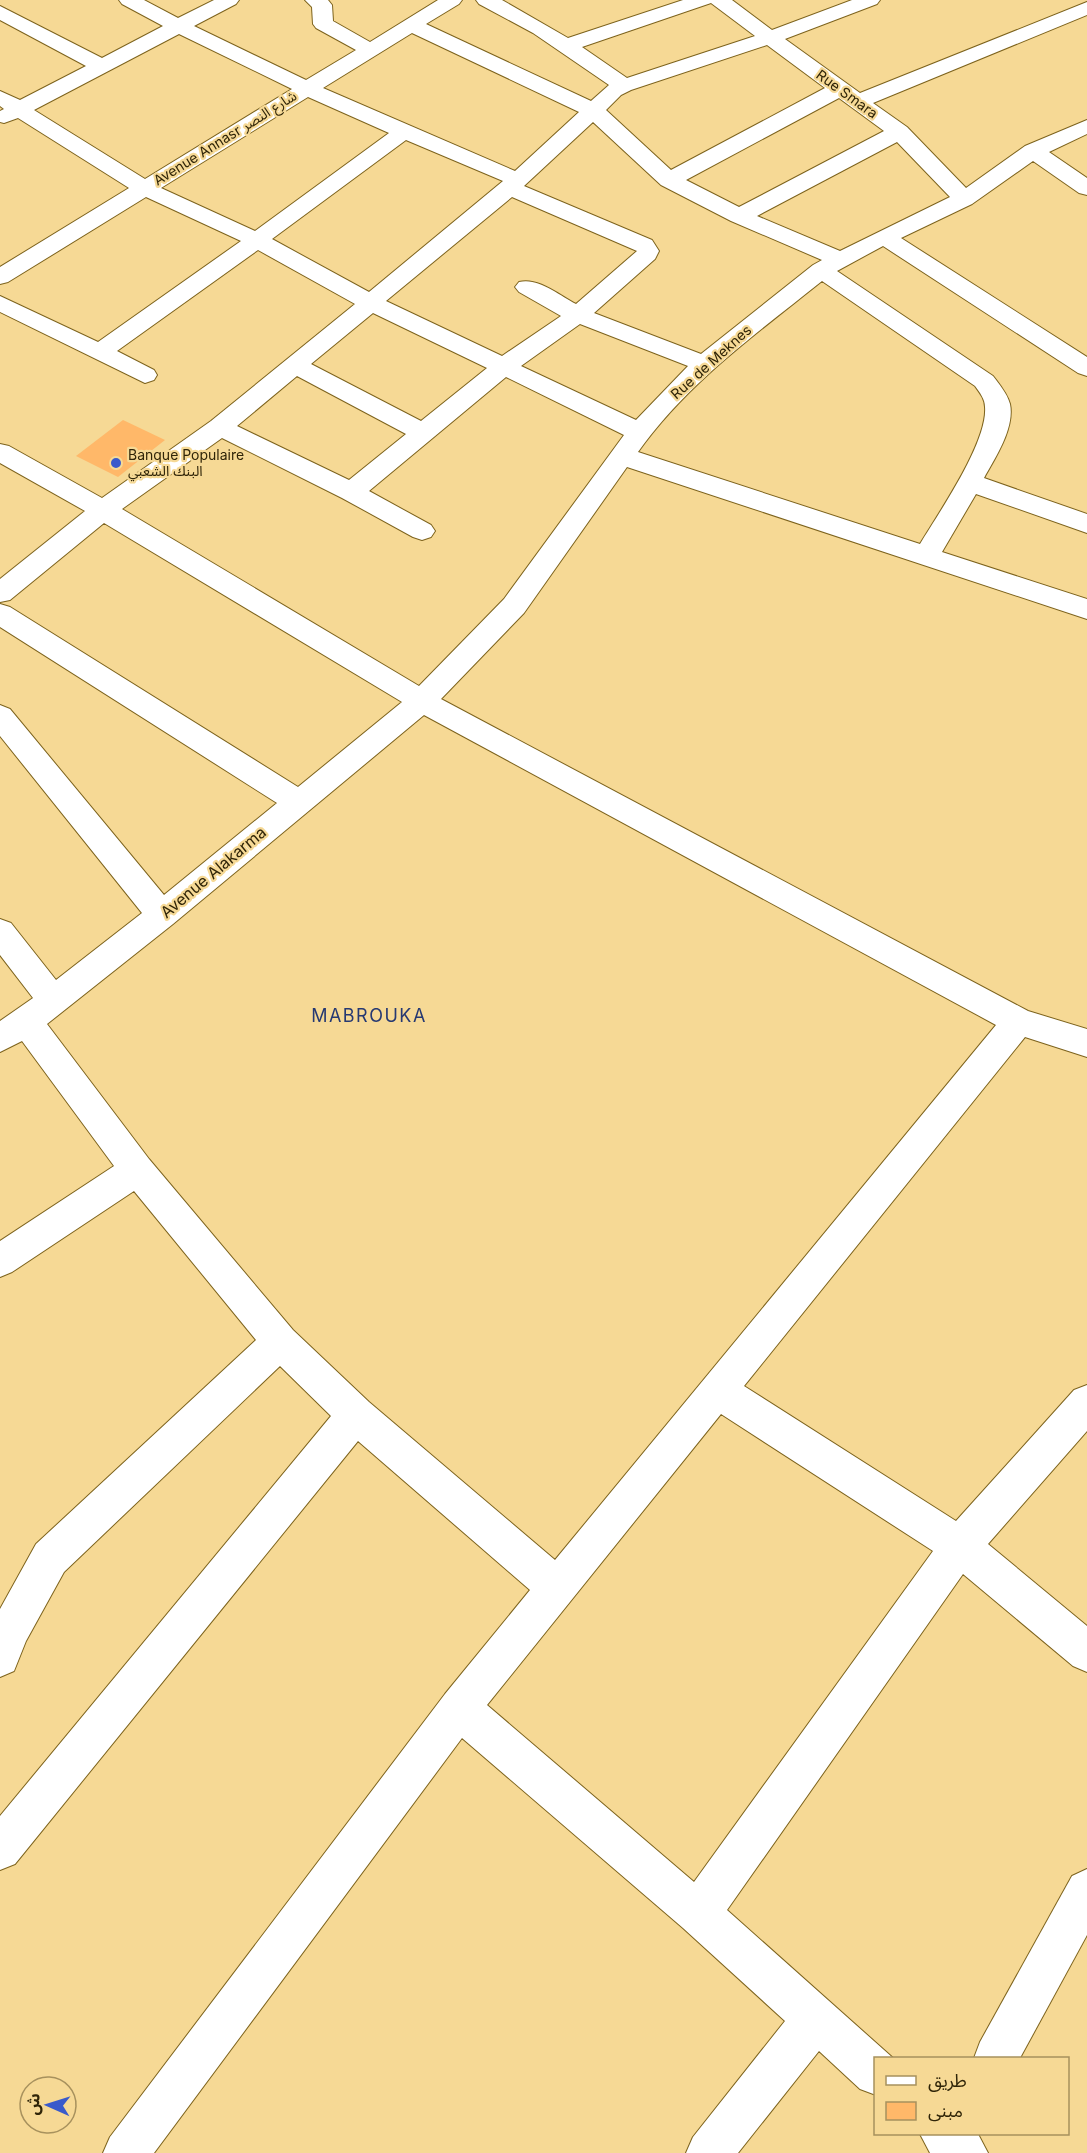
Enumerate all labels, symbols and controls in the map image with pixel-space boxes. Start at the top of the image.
street label: Rue Smara [813,66,881,122]
street label: Avenue Annasr شارع النصر [150,86,301,191]
street label: Rue de Meknes [667,321,754,402]
place label: Banque Populaire البنك الشعبي [128,446,244,482]
marker: Banque Populaire البنك الشعبي [109,456,123,470]
street label: Avenue Alakarma [156,822,270,922]
district label: MABROUKA [311,1005,427,1026]
legend [874,2057,1069,2135]
text: طريق [928,2070,967,2092]
north arrow [18,2075,78,2135]
text: ش [22,2093,44,2116]
text: مبنى [928,2100,963,2122]

